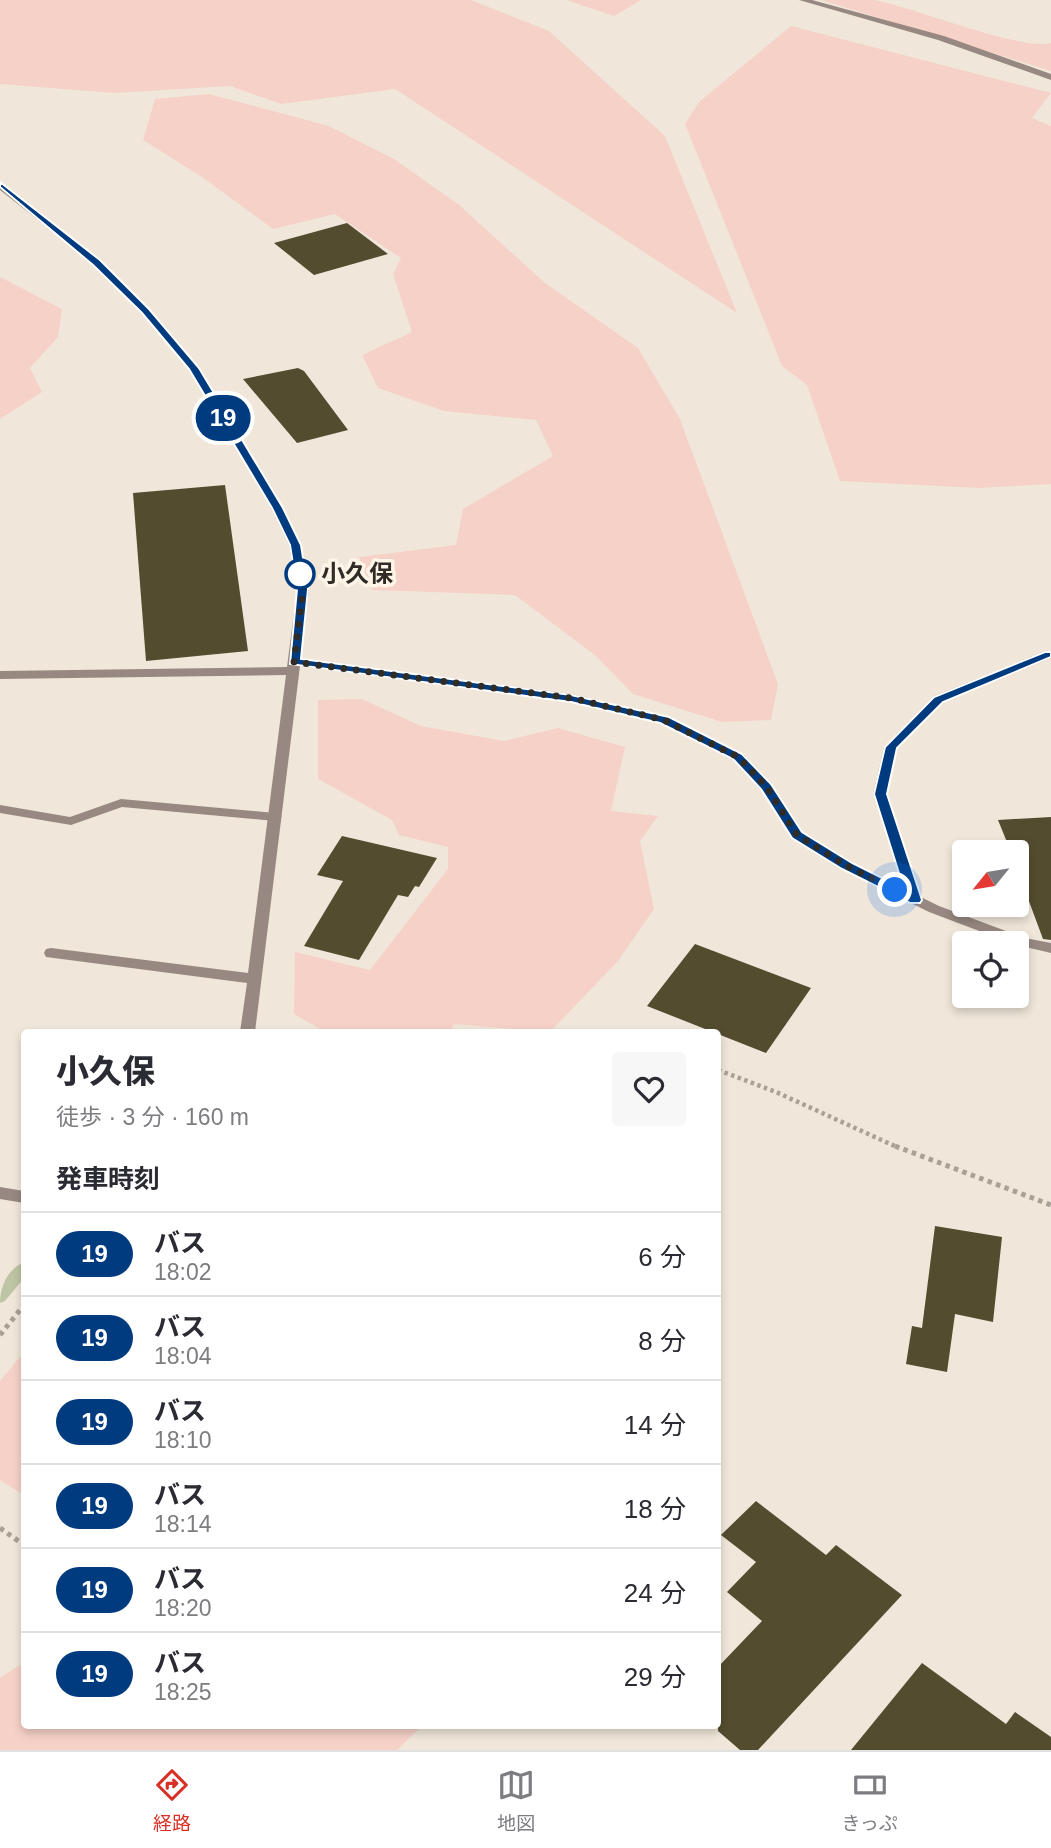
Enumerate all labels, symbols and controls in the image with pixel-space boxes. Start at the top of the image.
line badge: 19 [192,395,255,441]
text: 19 [210,404,236,431]
marker: 小久保 [285,559,315,589]
place label: 小久保 [321,560,393,587]
north arrow [952,840,1029,917]
map controls [952,840,1029,1008]
your location [877,872,912,907]
button: locate [952,931,1029,1008]
button: heart [612,1052,686,1126]
text: 小久保 [56,1053,155,1090]
text: 徒歩 · 3 分 · 160 m [56,1104,249,1130]
text: 発車時刻 [56,1164,160,1194]
text: バス [154,1228,206,1258]
text: 19 [81,1240,108,1267]
text: 6 分 [638,1242,686,1272]
text: 18:02 [154,1259,212,1285]
text: バス [154,1312,206,1342]
text: 19 [81,1324,108,1351]
text: 8 分 [638,1326,686,1356]
text: 18:04 [154,1343,212,1369]
text: バス [154,1396,206,1426]
text: 19 [81,1408,108,1435]
text: 14 分 [624,1410,686,1440]
text: 18:10 [154,1427,212,1453]
text: バス [154,1480,206,1510]
text: 19 [81,1492,108,1519]
text: 18 分 [624,1494,686,1524]
text: 18:14 [154,1511,212,1537]
text: バス [154,1564,206,1594]
text: 19 [81,1576,108,1603]
text: 24 分 [624,1578,686,1608]
text: 18:20 [154,1595,212,1621]
text: バス [154,1648,206,1678]
text: 19 [81,1660,108,1687]
text: 29 分 [624,1662,686,1692]
text: 18:25 [154,1679,212,1705]
tab: 経路 [153,1766,191,1835]
tab: 地図 [497,1766,535,1835]
tab: きっぷ [842,1766,898,1835]

